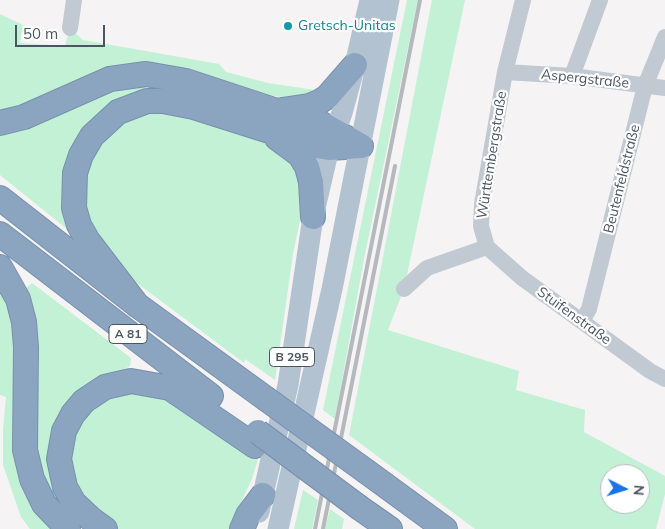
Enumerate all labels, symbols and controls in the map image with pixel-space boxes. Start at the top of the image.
scale bar [18,15,108,47]
place label: Gretsch-Unitas [298,18,396,34]
marker: Gretsch-Unitas [282,20,294,32]
text: 50 m [23,24,58,43]
street label: Aspergstraße [540,66,630,92]
street label: Württembergstraße [474,90,510,220]
street label: Beutenfeldstraße [600,123,644,235]
street label: Stuifenstraße [534,284,614,348]
road number: A 81 [109,324,147,344]
road number: B 295 [270,348,314,367]
north arrow [600,464,650,514]
text: N [630,484,648,496]

